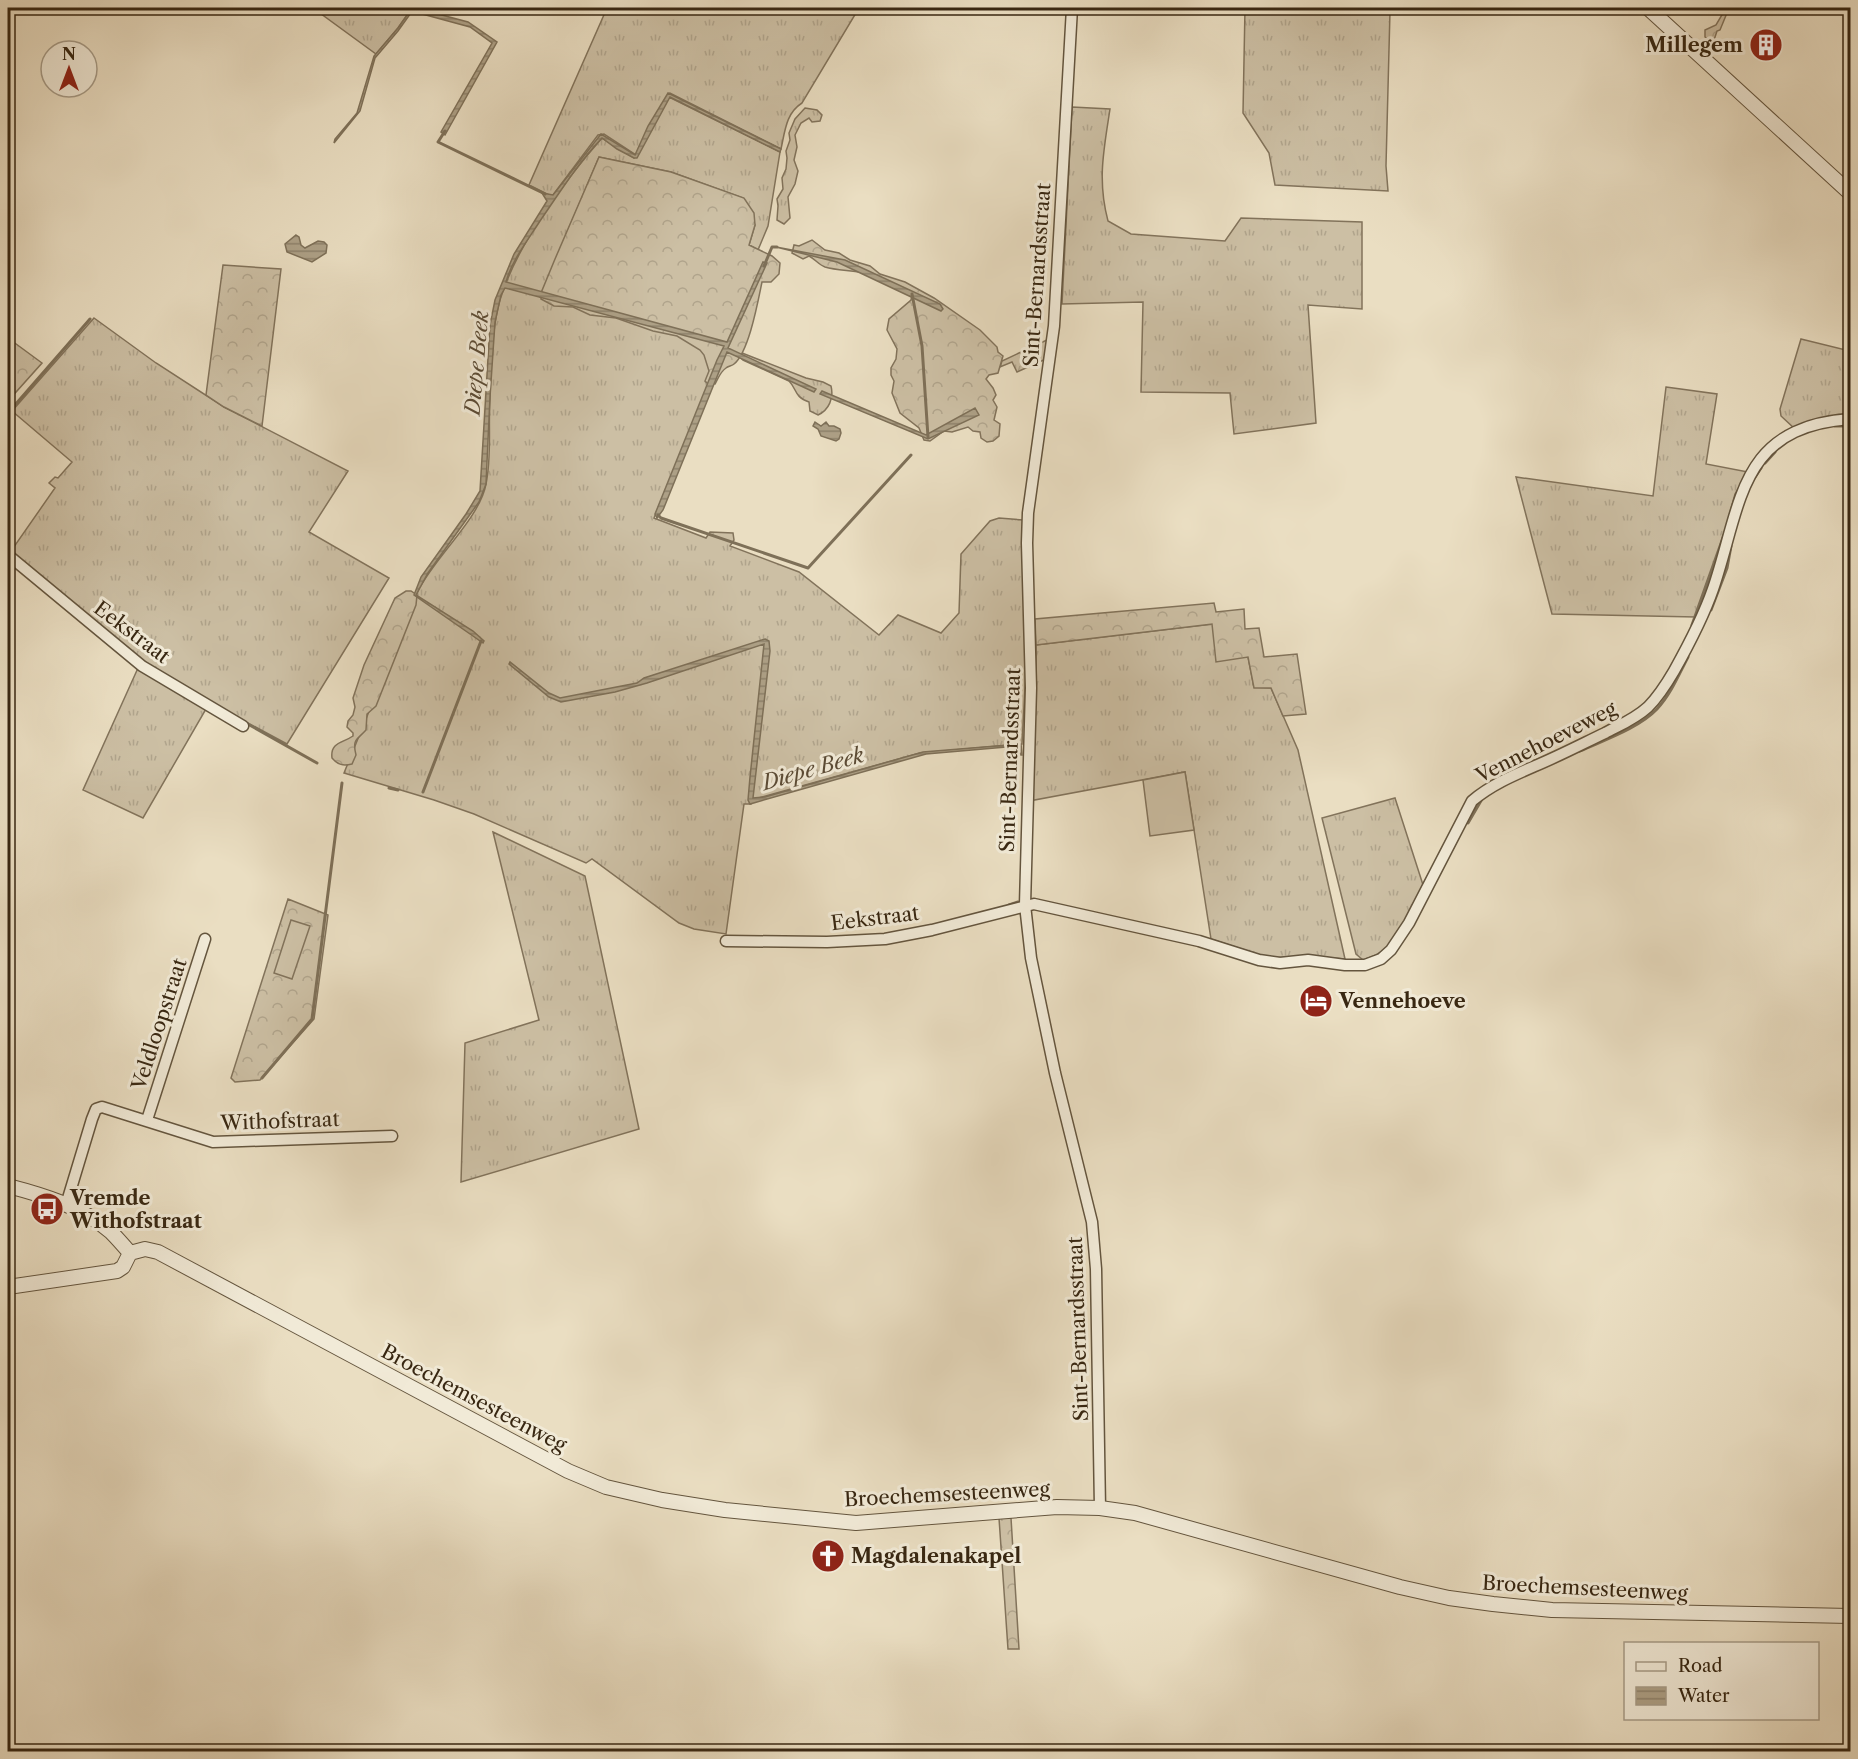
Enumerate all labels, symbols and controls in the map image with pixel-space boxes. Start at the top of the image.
building icon: Millegem [1748,27,1784,63]
place label: Millegem [1645,33,1743,57]
north arrow [39,39,99,99]
text: N [62,44,76,64]
street label: Sint-Bernardsstraat [1019,182,1055,368]
water label: Diepe Beek [459,310,494,418]
street label: Eekstraat [89,596,175,668]
street label: Sint-Bernardsstraat [995,667,1025,853]
street label: Vennehoeveweg [1471,696,1621,788]
water label: Diepe Beek [757,742,867,796]
street label: Eekstraat [830,901,920,935]
street label: Veldloopstraat [126,955,192,1094]
hotel icon: Vennehoeve [1298,983,1334,1019]
place label: Vennehoeve [1338,989,1466,1013]
street label: Withofstraat [219,1107,340,1135]
place label: Vremde Withofstraat [69,1186,202,1233]
bus stop icon: Vremde Withofstraat [29,1191,65,1227]
street label: Sint-Bernardsstraat [1063,1236,1093,1422]
street label: Broechemsesteenweg [377,1339,571,1457]
street label: Broechemsesteenweg [843,1477,1051,1511]
church icon: Magdalenakapel [810,1538,846,1574]
place label: Magdalenakapel [851,1544,1021,1568]
street label: Broechemsesteenweg [1481,1571,1689,1605]
legend [1624,1642,1819,1720]
text: Road [1678,1655,1723,1677]
text: Water [1677,1685,1730,1707]

